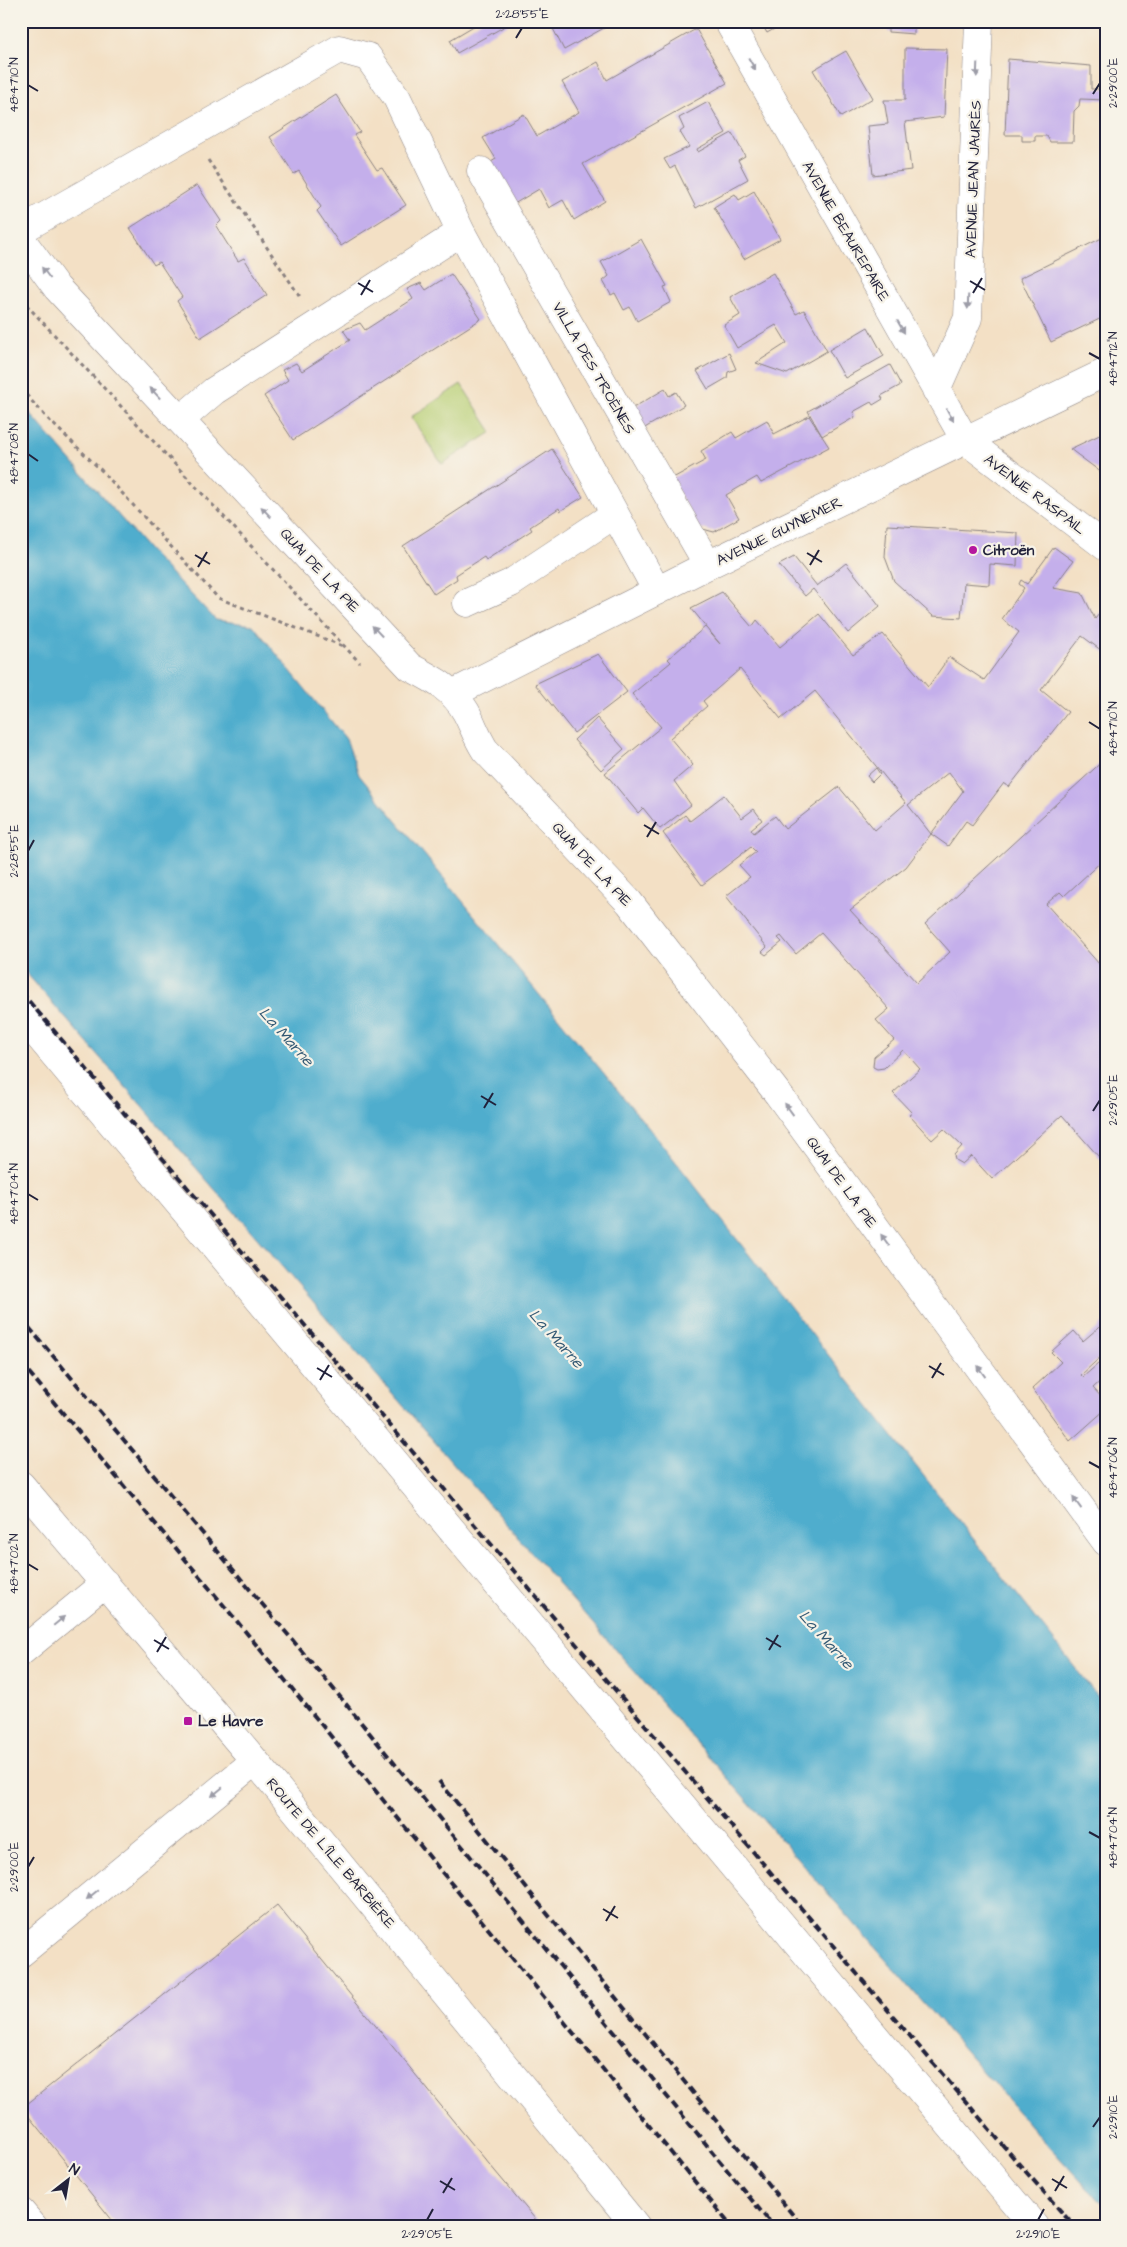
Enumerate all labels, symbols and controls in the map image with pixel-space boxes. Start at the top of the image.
text: 2°28'55"E [495,6,549,23]
text: 48°47'10"N [6,57,23,113]
one-way arrow [747,57,756,70]
text: 2°29'00"E [1105,58,1122,108]
one-way arrow [973,62,981,78]
street label: AVENUE JEAN JAURÈS [960,100,987,258]
street label: AVENUE BEAUREPAIRE [797,157,894,305]
one-way arrow [41,266,51,280]
one-way arrow [964,295,972,311]
street label: VILLA DES TROÈNES [547,298,640,438]
one-way arrow [896,320,905,334]
text: 48°47'12"N [1105,331,1122,386]
one-way arrow [149,387,161,399]
one-way arrow [946,408,955,422]
text: 48°47'08"N [6,423,23,485]
street label: AVENUE RASPAIL [980,449,1090,540]
street label: AVENUE GUYNEMER [713,492,846,571]
one-way arrow [260,506,272,518]
street label: QUAI DE LA PIE [275,524,364,617]
place label: Citroën [983,540,1035,561]
marker: Citroën [967,544,979,556]
one-way arrow [371,625,383,637]
text: 48°47'10"N [1105,701,1122,757]
street label: QUAI DE LA PIE [547,818,636,911]
text: 2°28'55"E [6,824,23,878]
water label: La Marne [254,1002,320,1072]
text: 2°29'05"E [1105,1074,1122,1126]
one-way arrow [784,1102,794,1116]
street label: QUAI DE LA PIE [801,1132,882,1232]
text: 48°47'04"N [6,1162,23,1225]
one-way arrow [880,1233,890,1247]
water label: La Marne [524,1304,590,1374]
one-way arrow [976,1364,986,1378]
text: 48°47'06"N [1105,1437,1122,1499]
one-way arrow [1072,1496,1082,1509]
text: 48°47'02"N [6,1533,23,1594]
water label: La Marne [794,1605,860,1675]
one-way arrow [52,1616,65,1627]
place label: Le Havre [198,1711,263,1732]
marker: Le Havre [182,1715,194,1727]
street label: ROUTE DE L'ÎLE BARBIÈRE [261,1774,400,1933]
one-way arrow [211,1786,224,1797]
text: 48°47'04"N [1105,1806,1122,1869]
text: 2°29'00"E [6,1842,23,1892]
one-way arrow [85,1889,98,1900]
text: 2°29'10"E [1105,2095,1122,2139]
north arrow [42,2154,92,2204]
text: N [65,2159,83,2181]
text: 2°29'05"E [401,2226,453,2243]
text: 2°29'10"E [1016,2226,1060,2243]

